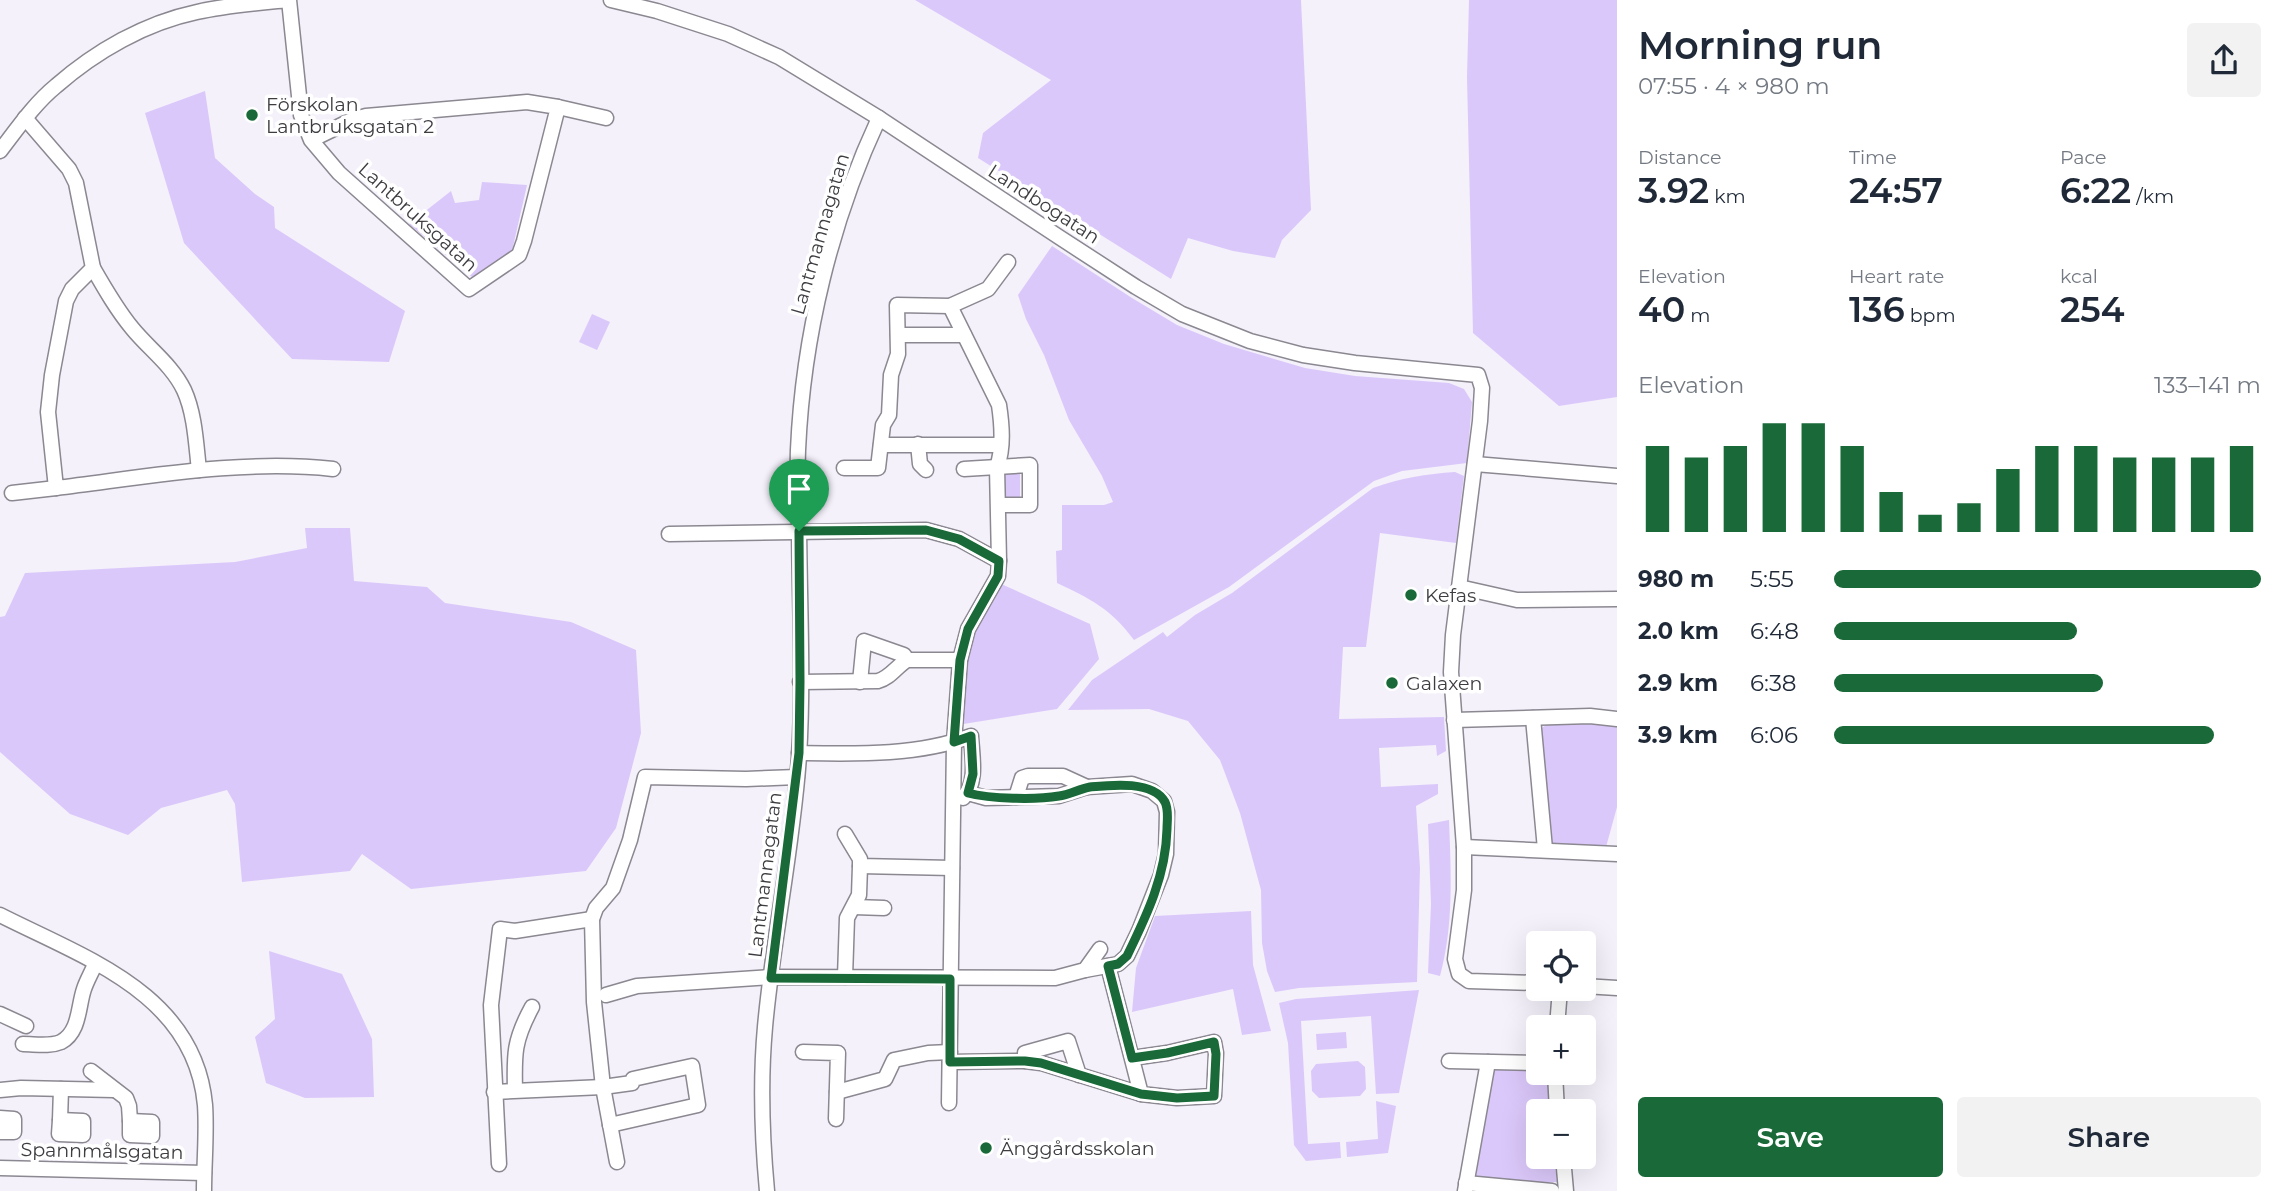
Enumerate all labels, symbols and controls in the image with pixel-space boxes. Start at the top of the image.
text: Morning run [1638,22,1882,69]
button: share [2187,23,2261,97]
text: 07:55 · 4 × 980 m [1638,72,1830,100]
place label: Förskolan Lantbruksgatan 2 [266,93,434,138]
marker: Förskolan Lantbruksgatan 2 [244,107,260,123]
text: Distance [1638,146,1721,169]
text: Time [1849,146,1897,169]
text: Pace [2060,146,2107,169]
street label: Lantmannagatan [786,151,854,317]
street label: Lantbruksgatan [354,158,482,276]
street label: Landbogatan [984,159,1104,249]
text: 3.92 [1638,169,1709,212]
text: 24:57 [1849,169,1943,212]
text: 6:22 [2060,169,2131,212]
text: km [1709,185,1746,208]
text: /km [2131,185,2174,208]
text: Elevation [1638,265,1726,288]
text: Heart rate [1849,265,1944,288]
text: kcal [2060,265,2098,288]
text: 40 [1638,288,1685,331]
text: 136 [1849,288,1905,331]
text: 254 [2060,288,2125,331]
text: m [1685,304,1710,327]
text: bpm [1905,304,1956,327]
text: Elevation [1638,371,1744,399]
text: 133–141 m [2154,371,2261,399]
pin [769,459,829,531]
icon: arrive [780,470,818,508]
text: 980 m [1638,565,1714,593]
text: 5:55 [1750,565,1794,593]
place label: Kefas [1425,584,1476,607]
marker: Kefas [1403,587,1419,603]
text: 2.0 km [1638,617,1719,645]
text: 6:48 [1750,617,1799,645]
text: 2.9 km [1638,669,1718,697]
text: 6:38 [1750,669,1797,697]
place label: Galaxen [1406,672,1482,695]
marker: Galaxen [1384,675,1400,691]
text: 3.9 km [1638,721,1718,749]
text: 6:06 [1750,721,1798,749]
street label: Lantmannagatan [743,791,787,959]
map controls [1526,931,1596,1169]
button: locate [1526,931,1596,1001]
button: + [1526,1015,1596,1085]
button: Save [1638,1097,1943,1177]
button: Share [1957,1097,2261,1177]
button: − [1526,1099,1596,1169]
place label: Änggårdsskolan [1000,1137,1155,1160]
street label: Spannmålsgatan [20,1138,184,1164]
marker: Änggårdsskolan [978,1140,994,1156]

